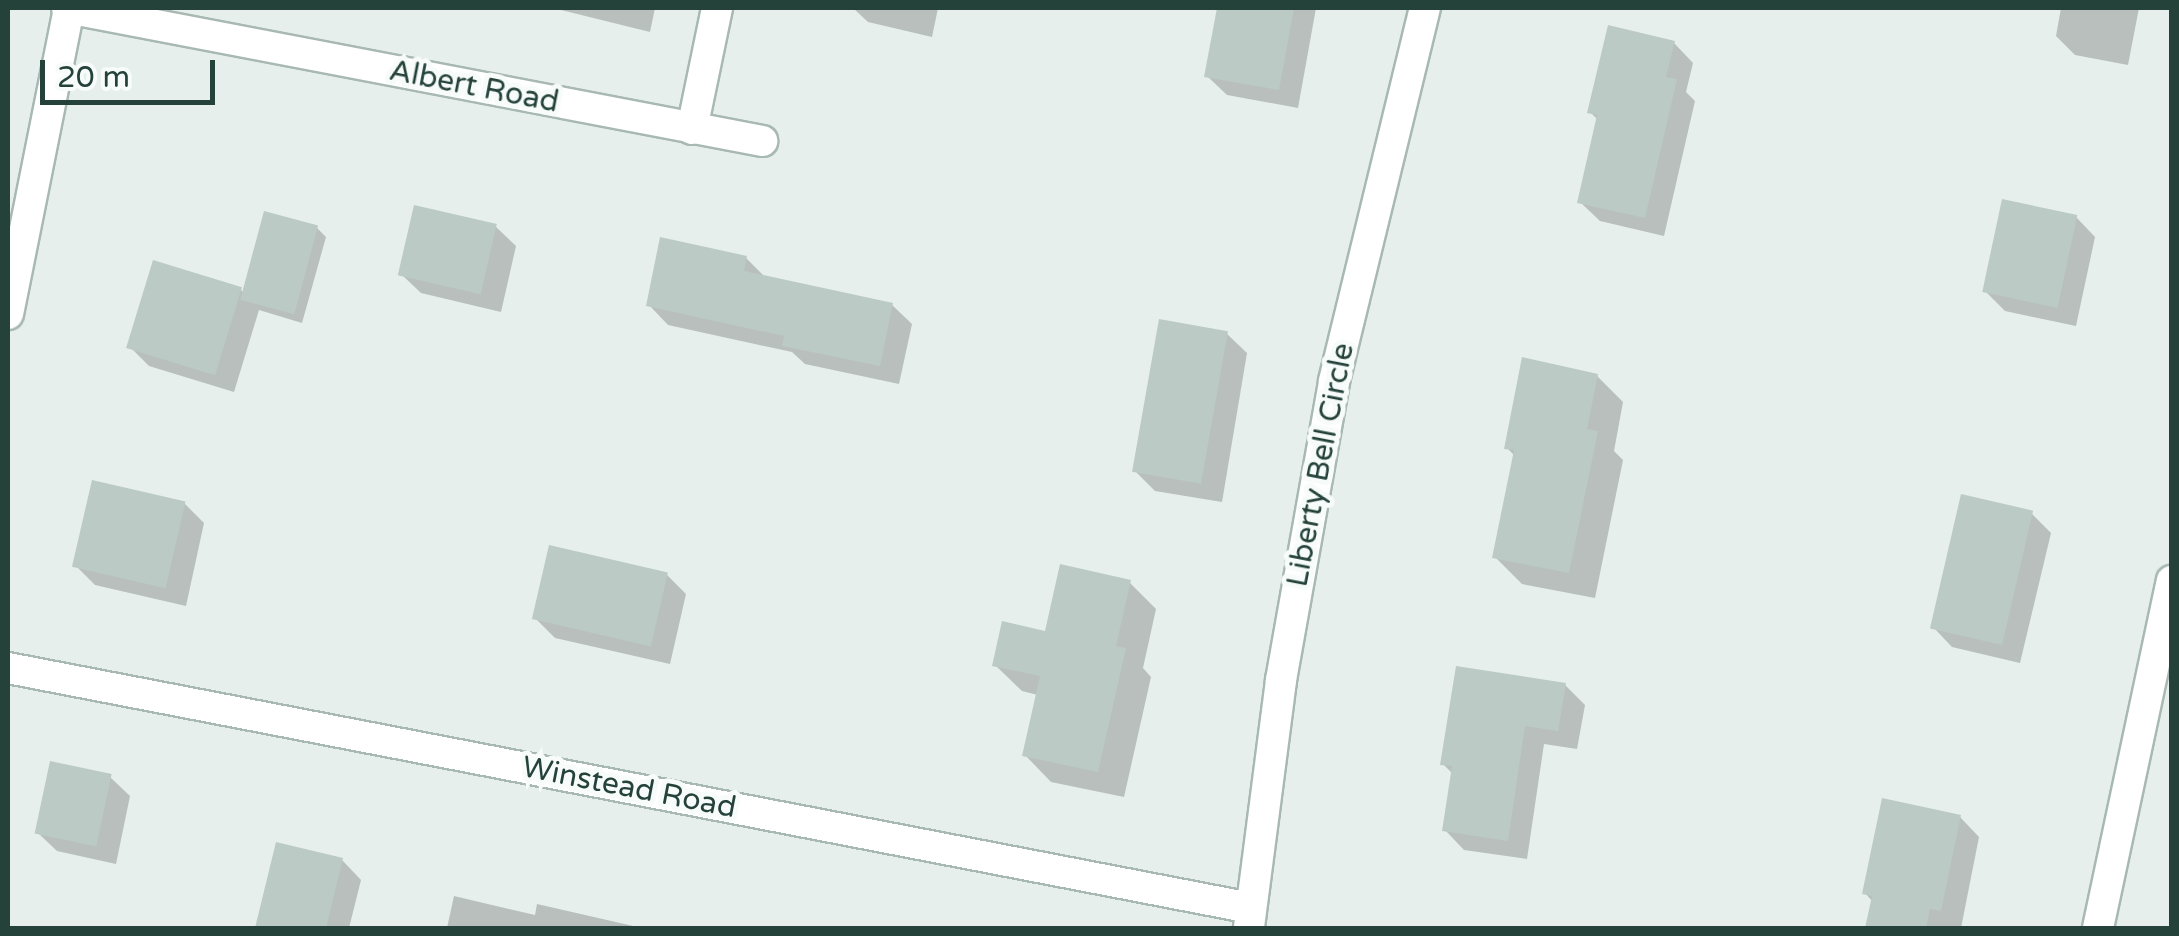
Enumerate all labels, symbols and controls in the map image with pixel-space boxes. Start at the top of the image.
scale bar [45,40,220,102]
street label: Albert Road [386,53,562,121]
text: 20 m [57,59,130,96]
street label: Liberty Bell Circle [1280,340,1362,590]
street label: Winstead Road [519,750,739,826]

